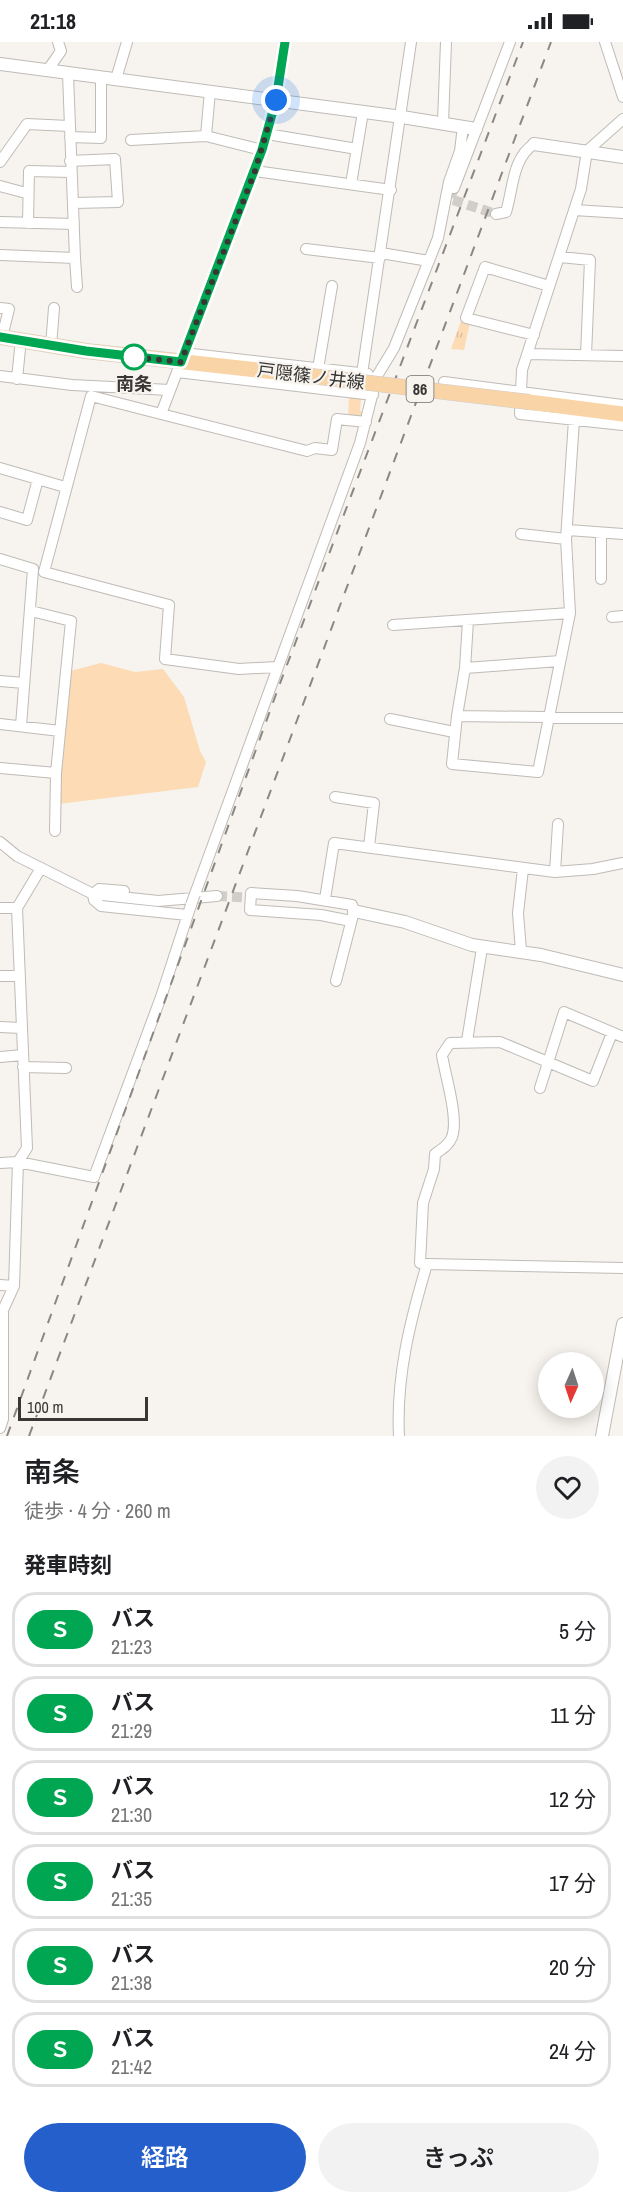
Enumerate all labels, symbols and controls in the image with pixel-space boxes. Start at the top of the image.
text: 21:18 [30,6,76,36]
your location [261,85,291,115]
marker: 南条 [121,344,147,370]
street label: 戸隠篠ノ井線 [256,357,366,395]
place label: 南条 [116,371,152,396]
road number: 86 [406,376,434,402]
north arrow [538,1352,604,1418]
map controls [538,1352,604,1418]
scale bar [18,1394,148,1422]
text: 100 m [27,1396,63,1418]
text: 南条 [24,1453,80,1491]
button: heart [536,1456,599,1519]
text: 徒歩 · 4 分 · 260 m [24,1497,171,1524]
text: 発車時刻 [24,1550,112,1580]
text: バス [111,1603,155,1633]
text: Ｓ [50,1615,71,1644]
text: 5 分 [559,1616,596,1646]
text: 21:23 [111,1633,152,1660]
text: バス [111,1687,155,1717]
text: Ｓ [50,1699,71,1728]
text: 11 分 [550,1700,596,1730]
text: 21:29 [111,1717,152,1744]
text: バス [111,1771,155,1801]
text: Ｓ [50,1783,71,1812]
text: 12 分 [549,1784,596,1814]
text: 21:30 [111,1801,152,1828]
text: バス [111,1855,155,1885]
text: Ｓ [50,1867,71,1896]
text: 17 分 [549,1868,596,1898]
text: 21:35 [111,1885,152,1912]
text: バス [111,1939,155,1969]
text: Ｓ [50,1951,71,1980]
text: 20 分 [549,1952,596,1982]
text: 21:38 [111,1969,152,1996]
text: バス [111,2023,155,2053]
text: Ｓ [50,2035,71,2064]
text: 24 分 [549,2036,596,2066]
text: 21:42 [111,2053,152,2080]
button: 経路 [24,2123,306,2192]
button: きっぷ [318,2123,599,2192]

